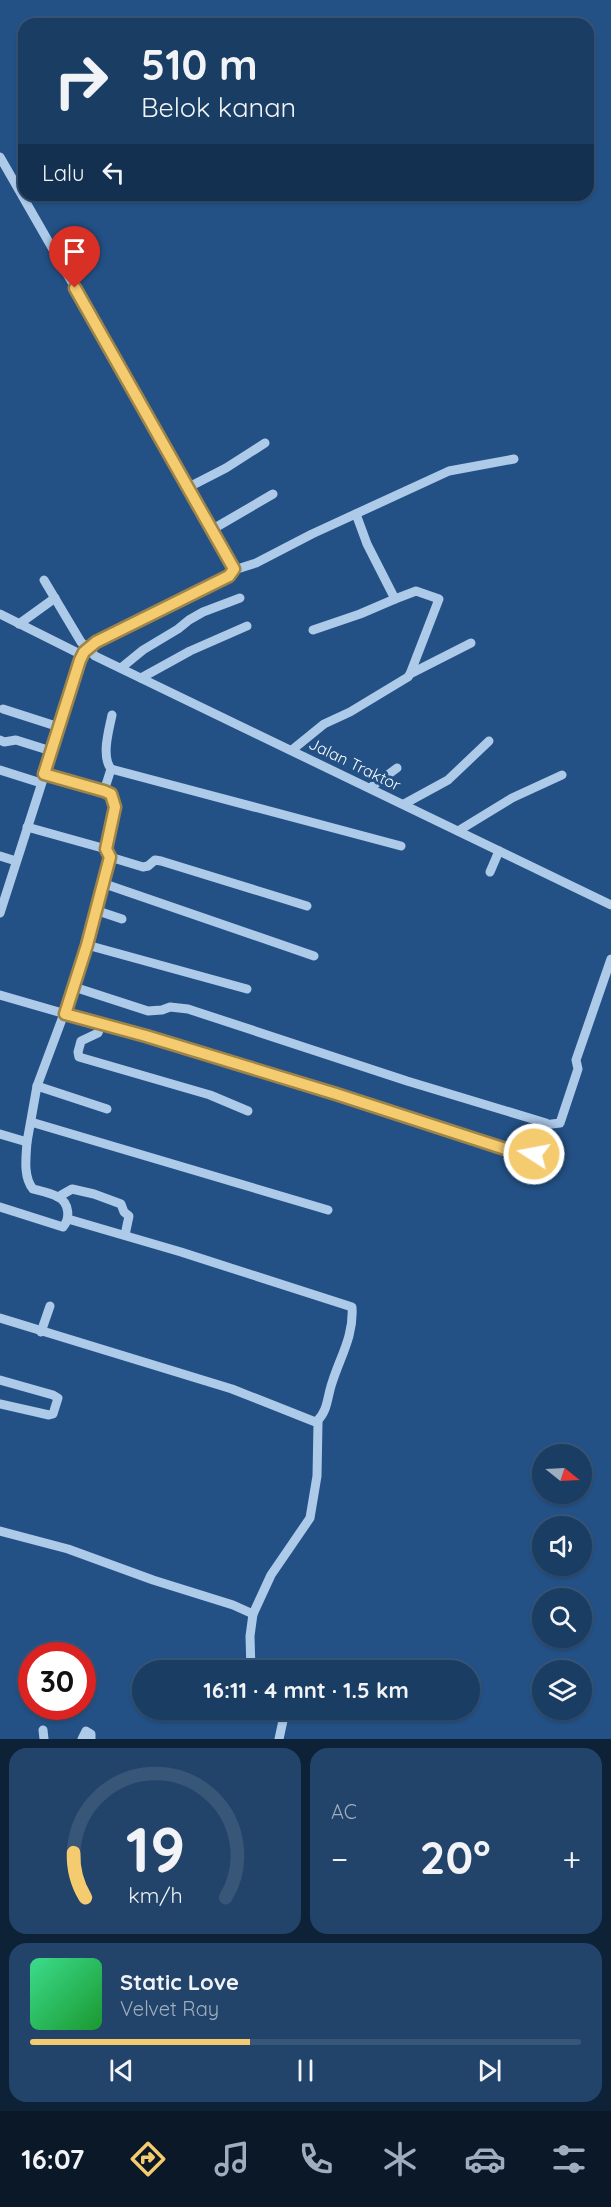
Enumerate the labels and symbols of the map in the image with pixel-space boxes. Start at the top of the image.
pin [49,226,100,288]
street label: Jalan Traktor [306,733,404,795]
position arrow [502,1122,566,1186]
north arrow [532,1444,592,1504]
speed limit sign: 30 [18,1642,96,1720]

